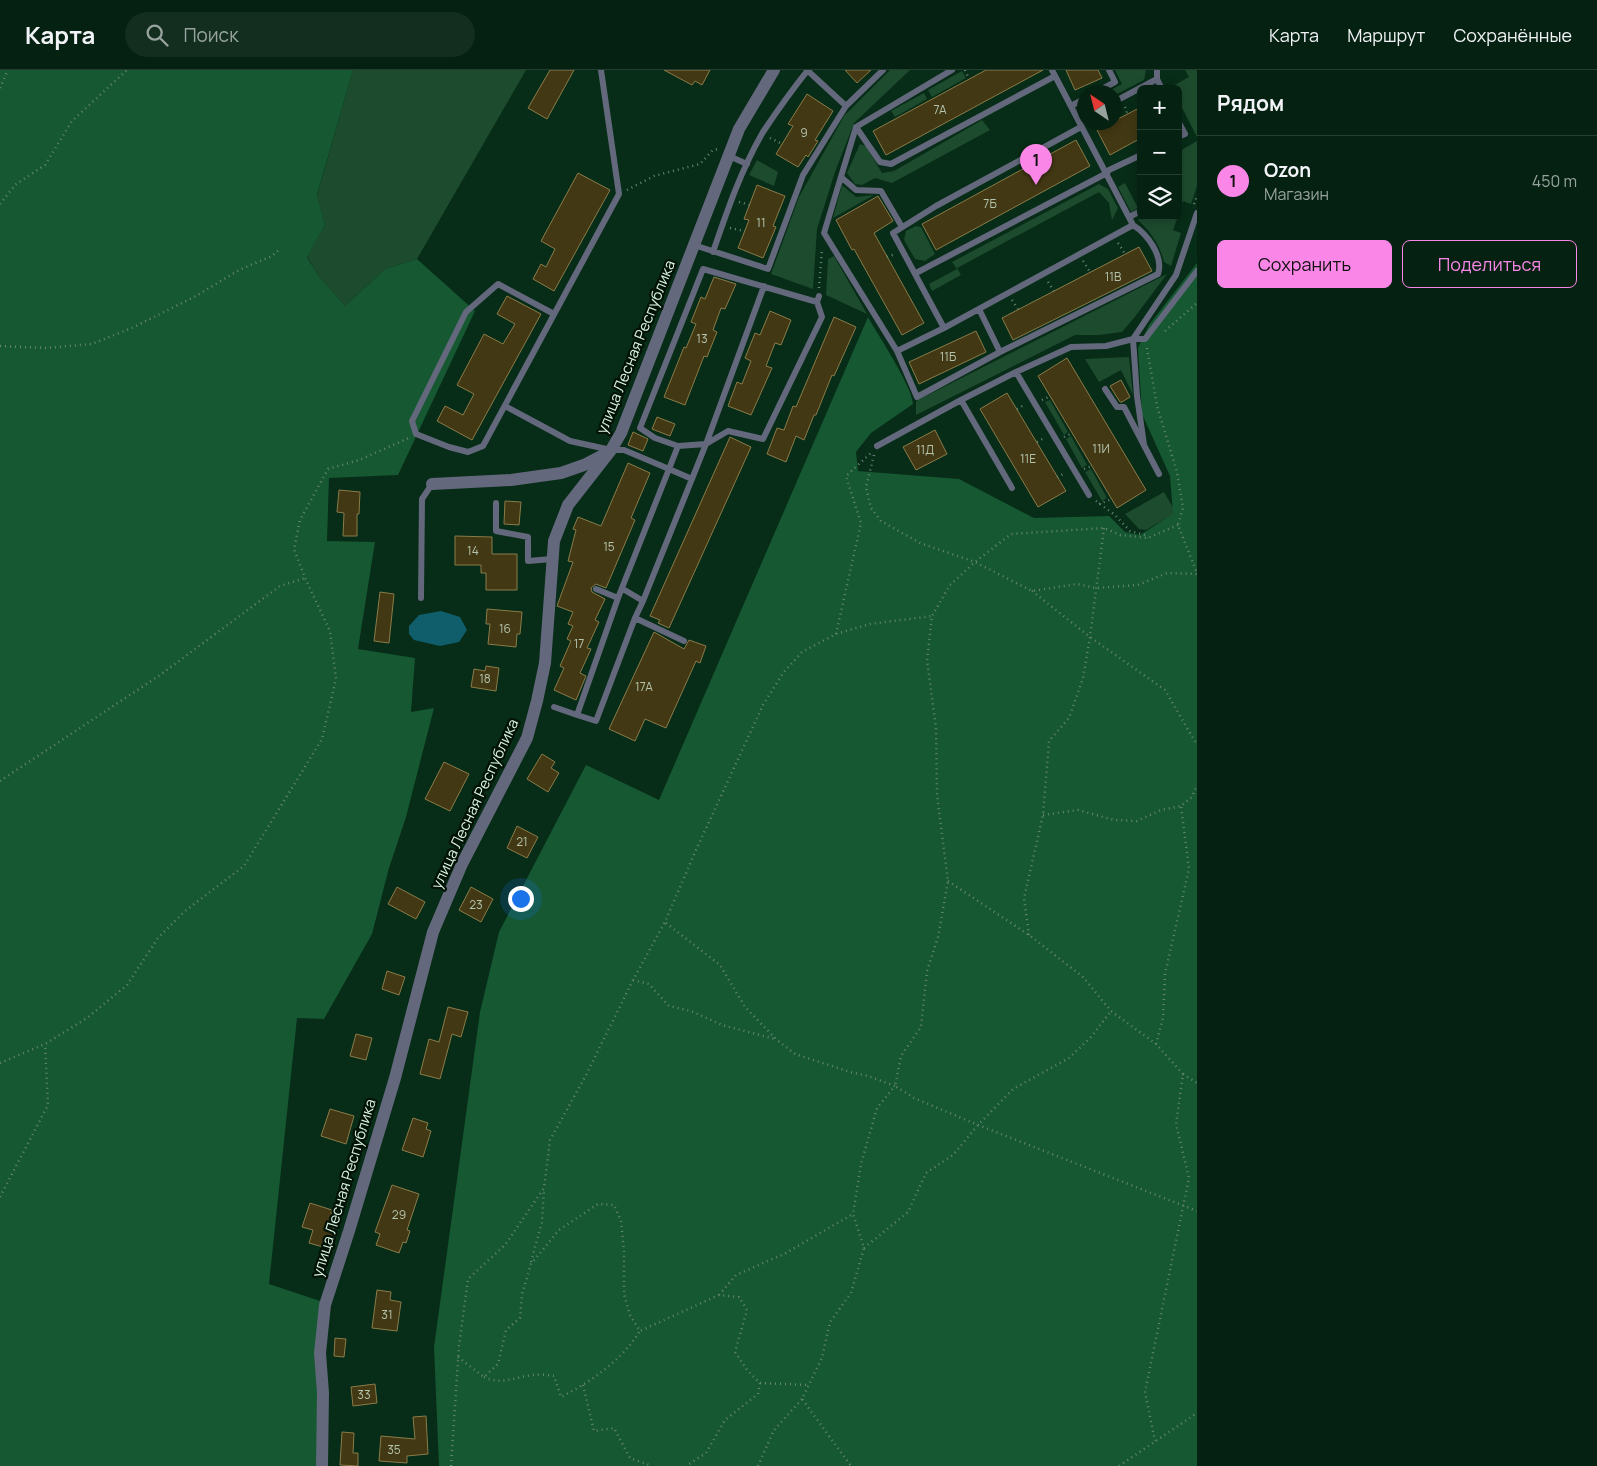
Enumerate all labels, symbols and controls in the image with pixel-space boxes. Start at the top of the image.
search box [125,12,475,57]
text: Карта [25,18,95,51]
icon: search [143,21,171,49]
text: Поиск [183,22,239,48]
text: Карта [1269,23,1319,47]
text: Маршрут [1347,23,1425,47]
text: Сохранённые [1453,23,1572,47]
north arrow [1077,85,1122,130]
map controls [1137,85,1182,220]
button: + [1137,85,1182,130]
text: Рядом [1217,89,1284,117]
house number: 7А [933,101,947,118]
house number: 9 [800,124,808,141]
button: − [1137,130,1182,175]
pin: 1 [1020,144,1052,185]
text: Ozon [1264,157,1311,183]
text: 1 [1229,170,1237,192]
text: 450 m [1532,170,1577,192]
button: layers [1137,175,1182,220]
text: Магазин [1264,183,1329,205]
house number: 7Б [983,195,997,212]
house number: 11 [756,214,766,231]
button: Сохранить [1217,240,1392,288]
button: Поделиться [1402,240,1577,288]
street label: улица Лесная Республика [591,257,680,437]
house number: 11В [1105,268,1121,285]
house number: 13 [696,330,708,347]
house number: 11Б [940,348,956,365]
house number: 11И [1092,440,1110,457]
house number: 11Д [916,441,934,458]
house number: 11Е [1020,450,1036,467]
house number: 15 [603,538,615,555]
house number: 14 [467,542,479,559]
house number: 16 [499,620,511,637]
house number: 17 [574,635,584,652]
house number: 18 [479,670,491,687]
house number: 17А [635,678,653,695]
street label: улица Лесная Республика [426,715,523,892]
house number: 21 [516,833,528,850]
your location [508,886,534,912]
house number: 23 [469,896,483,913]
street label: улица Лесная Республика [306,1096,381,1280]
house number: 29 [392,1206,406,1223]
house number: 31 [381,1306,393,1323]
house number: 33 [357,1386,371,1403]
house number: 35 [387,1441,401,1458]

